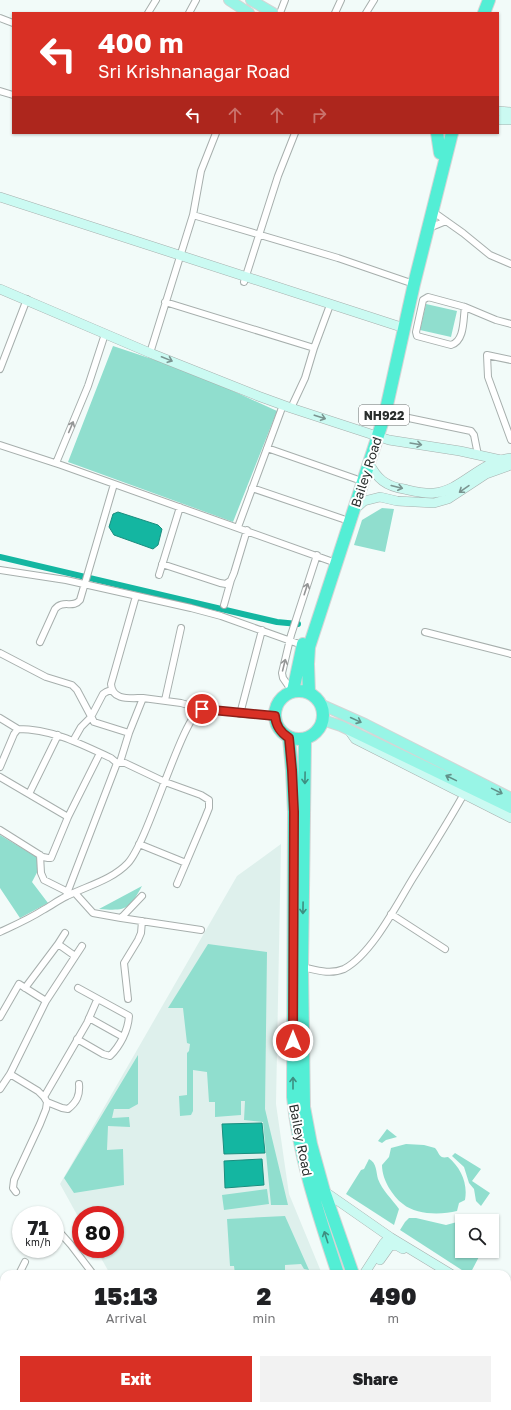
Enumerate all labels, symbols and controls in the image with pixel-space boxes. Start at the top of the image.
text: 400 m [98,26,183,59]
icon: left [32,28,84,80]
text: Sri Krishnanagar Road [98,60,290,82]
icon: left [182,104,204,126]
icon: ahead [224,104,246,126]
icon: ahead [266,104,288,126]
icon: right [308,104,330,126]
one-way arrow [160,356,172,364]
road number: NH922 [359,405,409,425]
one-way arrow [314,414,326,422]
one-way arrow [68,422,75,434]
street label: Bailey Road [347,435,385,509]
one-way arrow [409,440,422,448]
one-way arrow [390,484,403,492]
one-way arrow [459,485,470,493]
one-way arrow [303,583,311,595]
one-way arrow [281,659,288,672]
pin [185,692,219,726]
icon: arrive [191,698,213,720]
one-way arrow [350,717,362,724]
one-way arrow [301,771,309,784]
one-way arrow [445,774,457,781]
one-way arrow [491,788,503,795]
one-way arrow [299,901,307,914]
position arrow [272,1020,314,1062]
one-way arrow [289,1077,297,1090]
street label: Bailey Road [286,1103,316,1177]
speed limit sign: 80 [72,1206,124,1258]
map controls [455,1214,499,1258]
button: search [455,1214,499,1258]
text: 71 [27,1215,49,1239]
one-way arrow [322,1231,329,1244]
text: km/h [25,1236,51,1248]
text: 15:13 [94,1281,158,1310]
text: 2 [256,1281,271,1310]
text: 490 [370,1281,417,1310]
text: Arrival [106,1310,147,1326]
text: min [252,1310,275,1326]
text: m [387,1310,399,1326]
button: Exit [20,1356,252,1402]
button: Share [260,1356,491,1402]

